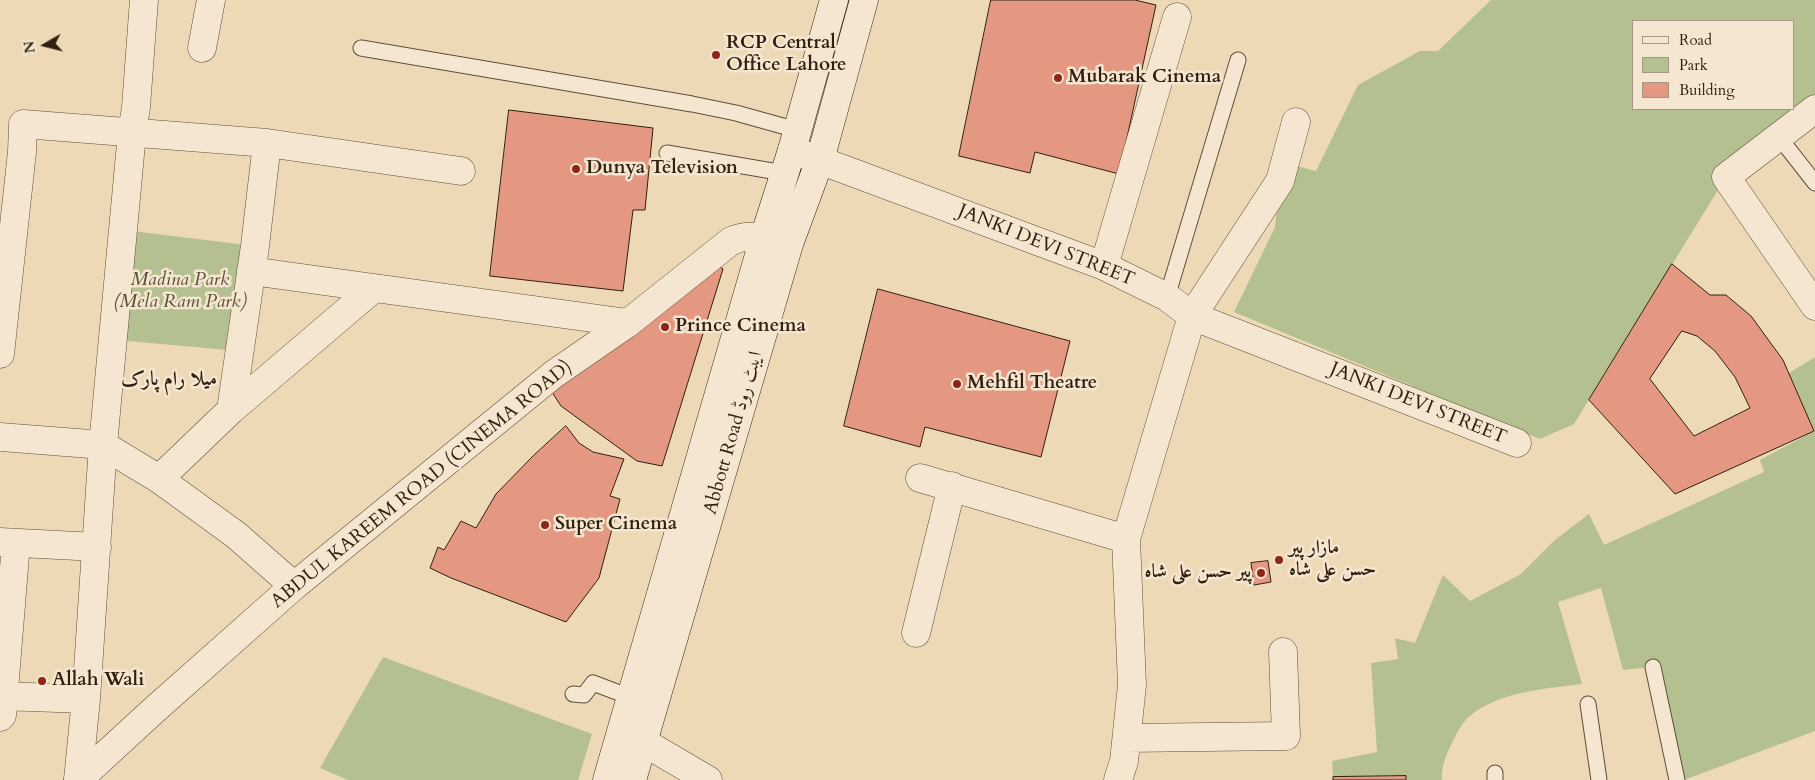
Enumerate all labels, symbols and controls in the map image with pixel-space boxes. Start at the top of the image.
north arrow [20,20,70,70]
legend [1632,20,1795,110]
text: Road [1679,30,1712,50]
place label: RCP Central Office Lahore [726,33,846,77]
text: N [19,40,40,54]
marker: RCP Central Office Lahore [710,49,722,61]
text: Park [1679,55,1708,75]
place label: Mubarak Cinema [1068,67,1221,89]
marker: Mubarak Cinema [1052,72,1064,84]
text: Building [1679,80,1735,100]
place label: Dunya Television [586,158,738,180]
marker: Dunya Television [570,163,582,175]
street label: JANKI DEVI STREET [954,200,1138,292]
park label: Madina Park (Mela Ram Park) [113,270,247,314]
place label: Prince Cinema [675,316,806,338]
marker: Prince Cinema [659,321,671,333]
street label: Abbott Road ایبٹ روڈ [700,349,768,517]
street label: ABDUL KAREEM ROAD (CINEMA ROAD) [267,356,577,614]
street label: JANKI DEVI STREET [1326,358,1510,450]
district label: میلا رام پارک [121,368,217,392]
place label: Mehfil Theatre [967,373,1097,395]
marker: Mehfil Theatre [951,378,963,390]
place label: Super Cinema [555,514,677,536]
marker: Super Cinema [539,519,551,531]
place label: مازار پیر حسن علی شاہ [1289,538,1376,582]
marker: مازار پیر حسن علی شاہ [1273,554,1285,566]
place label: پیر حسن علی شاہ [1145,562,1251,584]
marker: پیر حسن علی شاہ [1255,567,1267,579]
place label: Allah Wali [52,670,144,692]
marker: Allah Wali [36,675,48,687]

